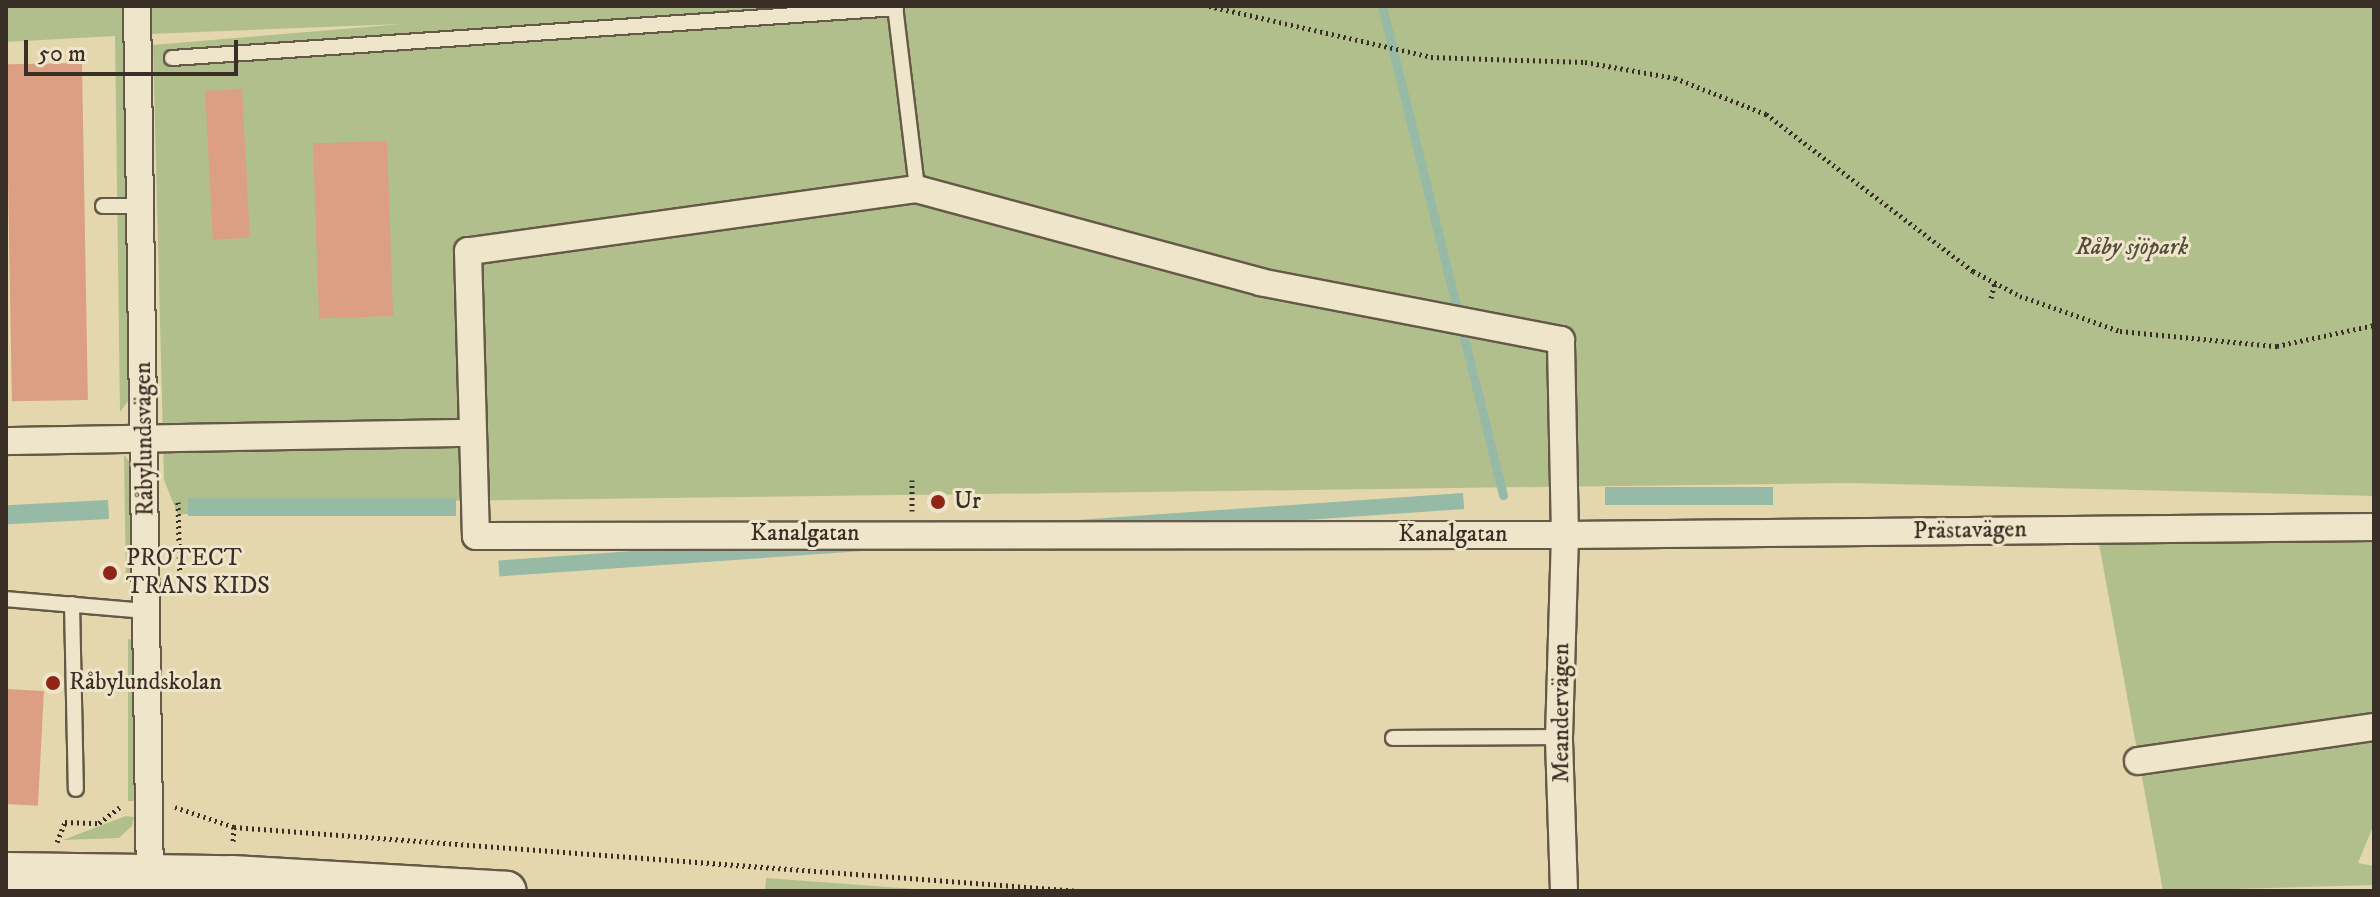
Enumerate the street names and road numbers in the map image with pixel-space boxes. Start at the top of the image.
street label: Råbylundsvägen [129,362,161,516]
street label: Prästavägen [1913,516,2027,546]
street label: Kanalgatan [750,520,860,548]
street label: Kanalgatan [1398,521,1508,549]
street label: Meandervägen [1548,643,1576,783]

